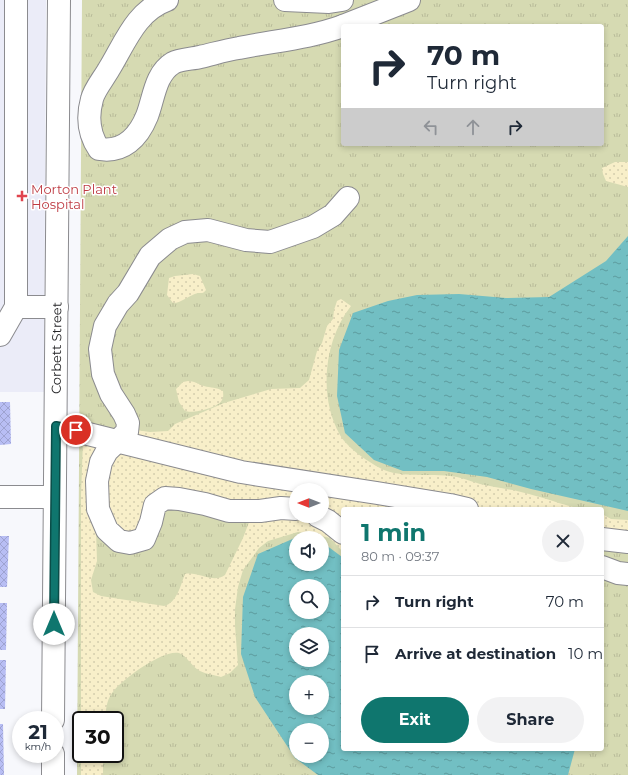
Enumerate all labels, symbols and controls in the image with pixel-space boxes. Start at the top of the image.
text: 70 m [427,38,500,72]
icon: right [361,40,413,92]
text: Turn right [427,72,517,94]
icon: left [420,116,442,138]
icon: ahead [462,116,484,138]
icon: right [504,116,526,138]
place label: Morton Plant Hospital [31,181,117,212]
marker: Morton Plant Hospital [16,190,28,202]
street label: Corbett Street [48,302,64,394]
pin [59,413,93,447]
icon: arrive [65,419,87,441]
north arrow [289,483,329,523]
map controls [289,483,329,763]
text: 1 min [361,518,426,547]
button: close [542,520,584,562]
button: sound [289,531,329,571]
text: 80 m · 09:37 [361,548,439,564]
button: search [289,579,329,619]
icon: right [361,591,383,613]
text: Turn right [395,592,474,611]
text: 70 m [546,592,584,611]
position arrow [33,603,75,645]
button: layers [289,627,329,667]
icon: arrive [361,643,383,665]
text: Arrive at destination [395,644,556,663]
text: 10 m [568,644,603,663]
button: + [289,675,329,715]
button: Exit [361,697,469,743]
button: Share [477,697,584,743]
speed limit sign: 30 [72,711,124,763]
text: 21 [28,720,48,744]
button: − [289,723,329,763]
text: km/h [25,740,51,753]

